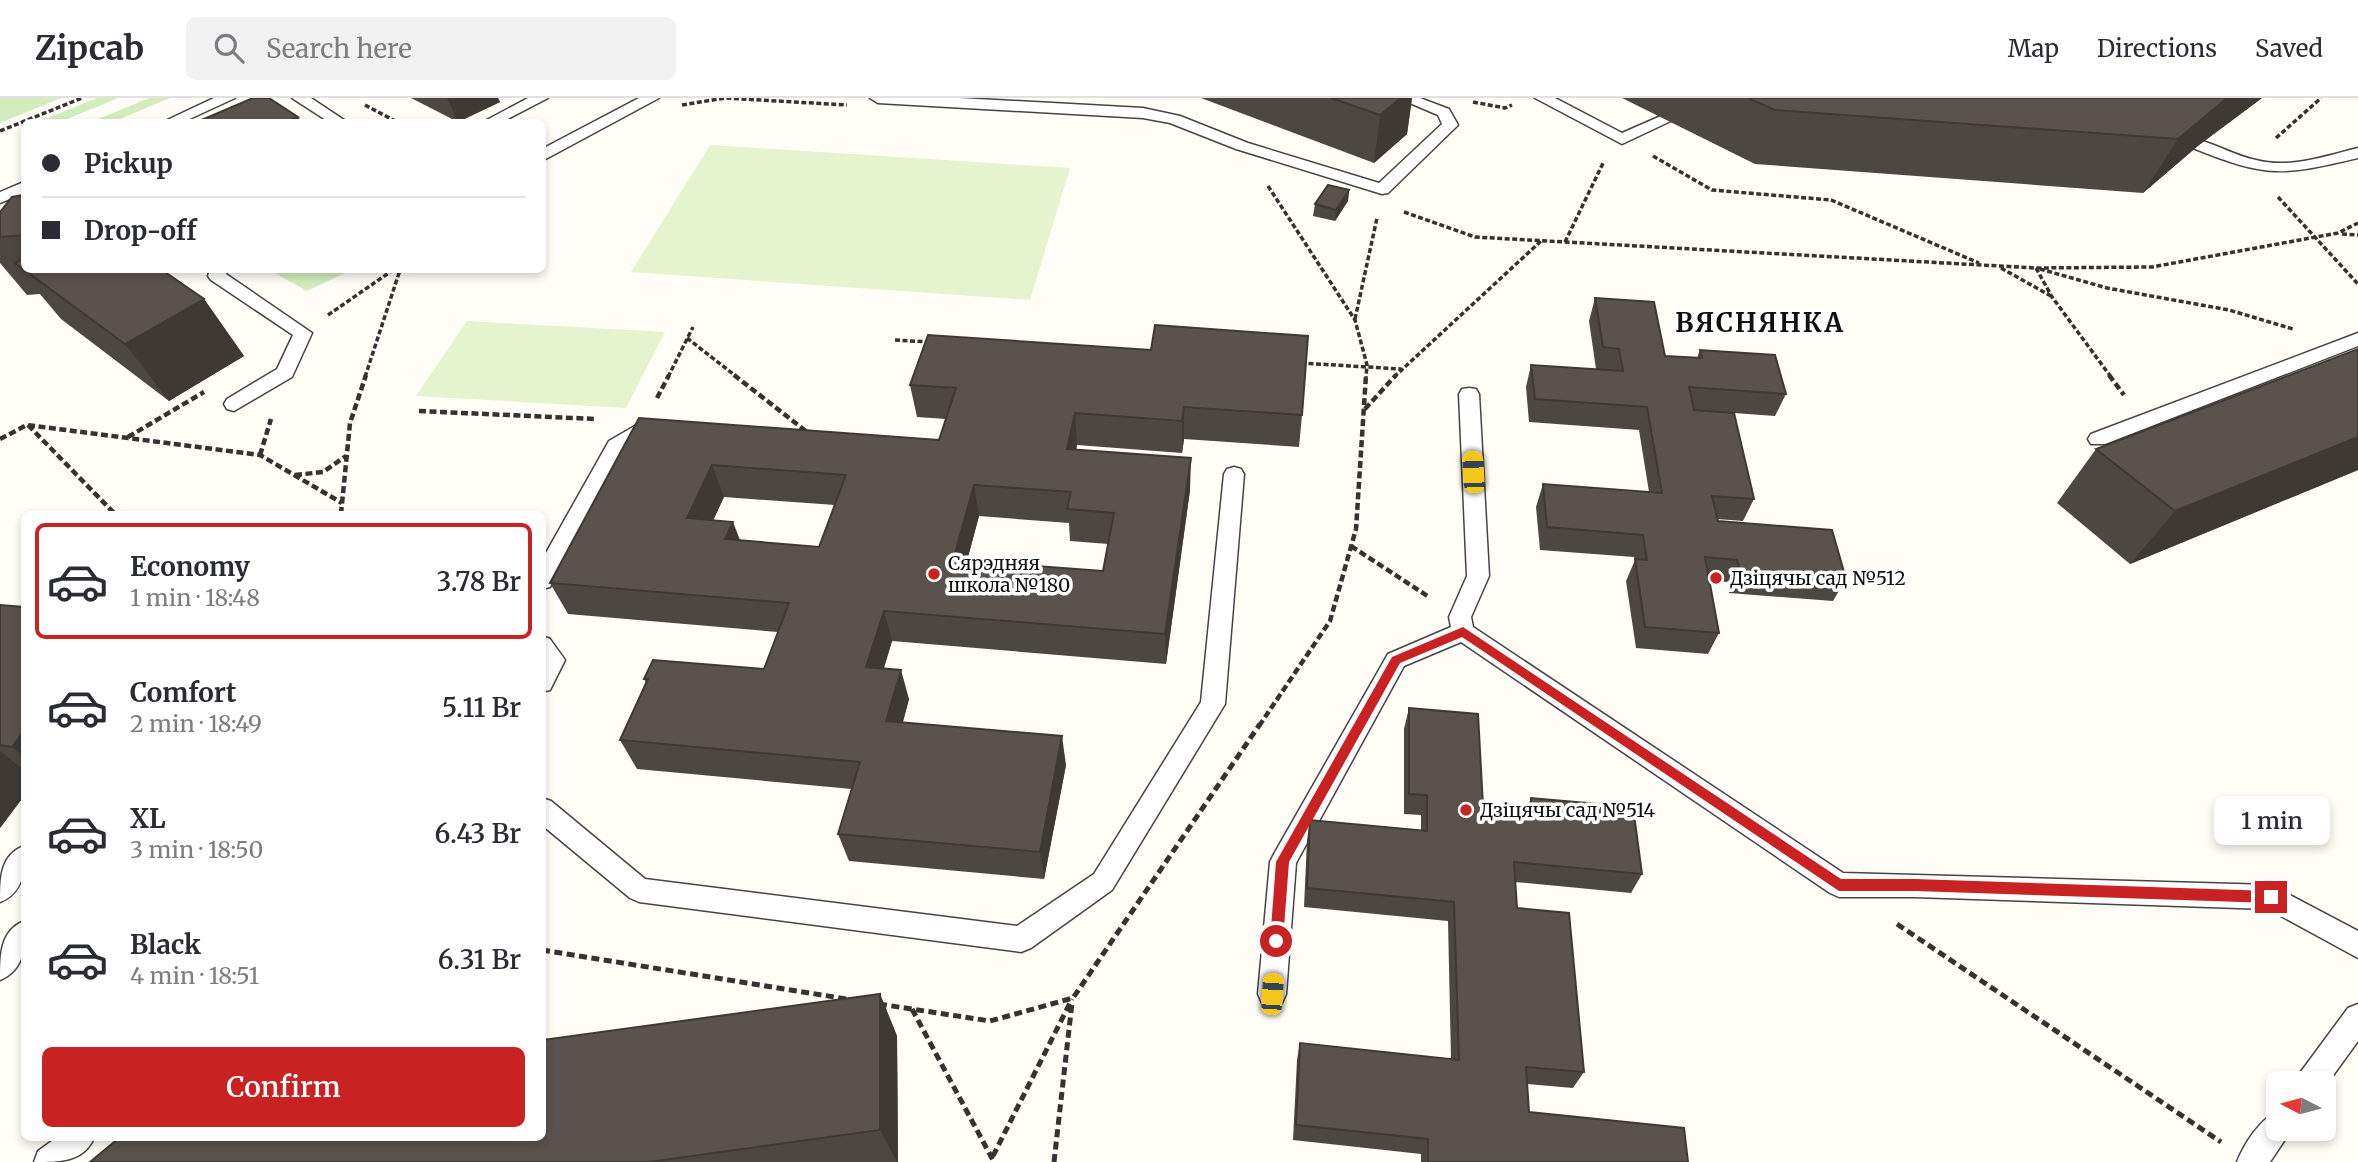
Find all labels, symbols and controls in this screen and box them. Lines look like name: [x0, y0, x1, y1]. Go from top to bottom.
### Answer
search box: [186, 17, 676, 80]
text: Zipcab: [35, 28, 144, 69]
icon: search: [210, 29, 248, 67]
text: Search here: [266, 32, 412, 65]
text: Map: [2008, 33, 2059, 64]
text: Directions: [2097, 33, 2217, 64]
text: Saved: [2255, 33, 2323, 64]
text: Pickup: [84, 147, 173, 180]
text: Drop-off: [84, 214, 197, 247]
district label: ВЯСНЯНКА: [1675, 306, 1845, 339]
car: [1462, 450, 1485, 494]
icon: car: [46, 550, 109, 613]
text: Economy: [130, 550, 250, 583]
place label: Сярэдняя школа №180: [948, 551, 1070, 597]
text: 3.78 Br: [437, 565, 521, 598]
marker: Сярэдняя школа №180: [926, 566, 942, 582]
place label: Дзіцячы сад №512: [1730, 566, 1906, 590]
marker: Дзіцячы сад №512: [1708, 570, 1724, 586]
text: 1 min · 18:48: [130, 583, 260, 612]
icon: car: [46, 676, 109, 739]
text: Comfort: [130, 676, 236, 709]
text: 5.11 Br: [442, 691, 521, 724]
text: 2 min · 18:49: [130, 709, 262, 738]
callout: 1 min: [2213, 796, 2329, 844]
place label: Дзіцячы сад №514: [1480, 798, 1656, 822]
icon: car: [46, 802, 109, 865]
text: XL: [130, 802, 166, 835]
marker: Дзіцячы сад №514: [1458, 802, 1474, 818]
text: 1 min: [2241, 806, 2303, 835]
text: 6.43 Br: [435, 817, 521, 850]
text: 3 min · 18:50: [130, 835, 263, 864]
route end: [2255, 881, 2287, 913]
route start: [1260, 925, 1292, 957]
icon: car: [46, 928, 109, 991]
text: Black: [130, 928, 201, 961]
text: 6.31 Br: [438, 943, 521, 976]
text: 4 min · 18:51: [130, 961, 259, 990]
car: [1261, 972, 1284, 1016]
button: Confirm: [42, 1047, 525, 1127]
north arrow: [2266, 1071, 2336, 1141]
map controls: [2266, 1071, 2336, 1141]

